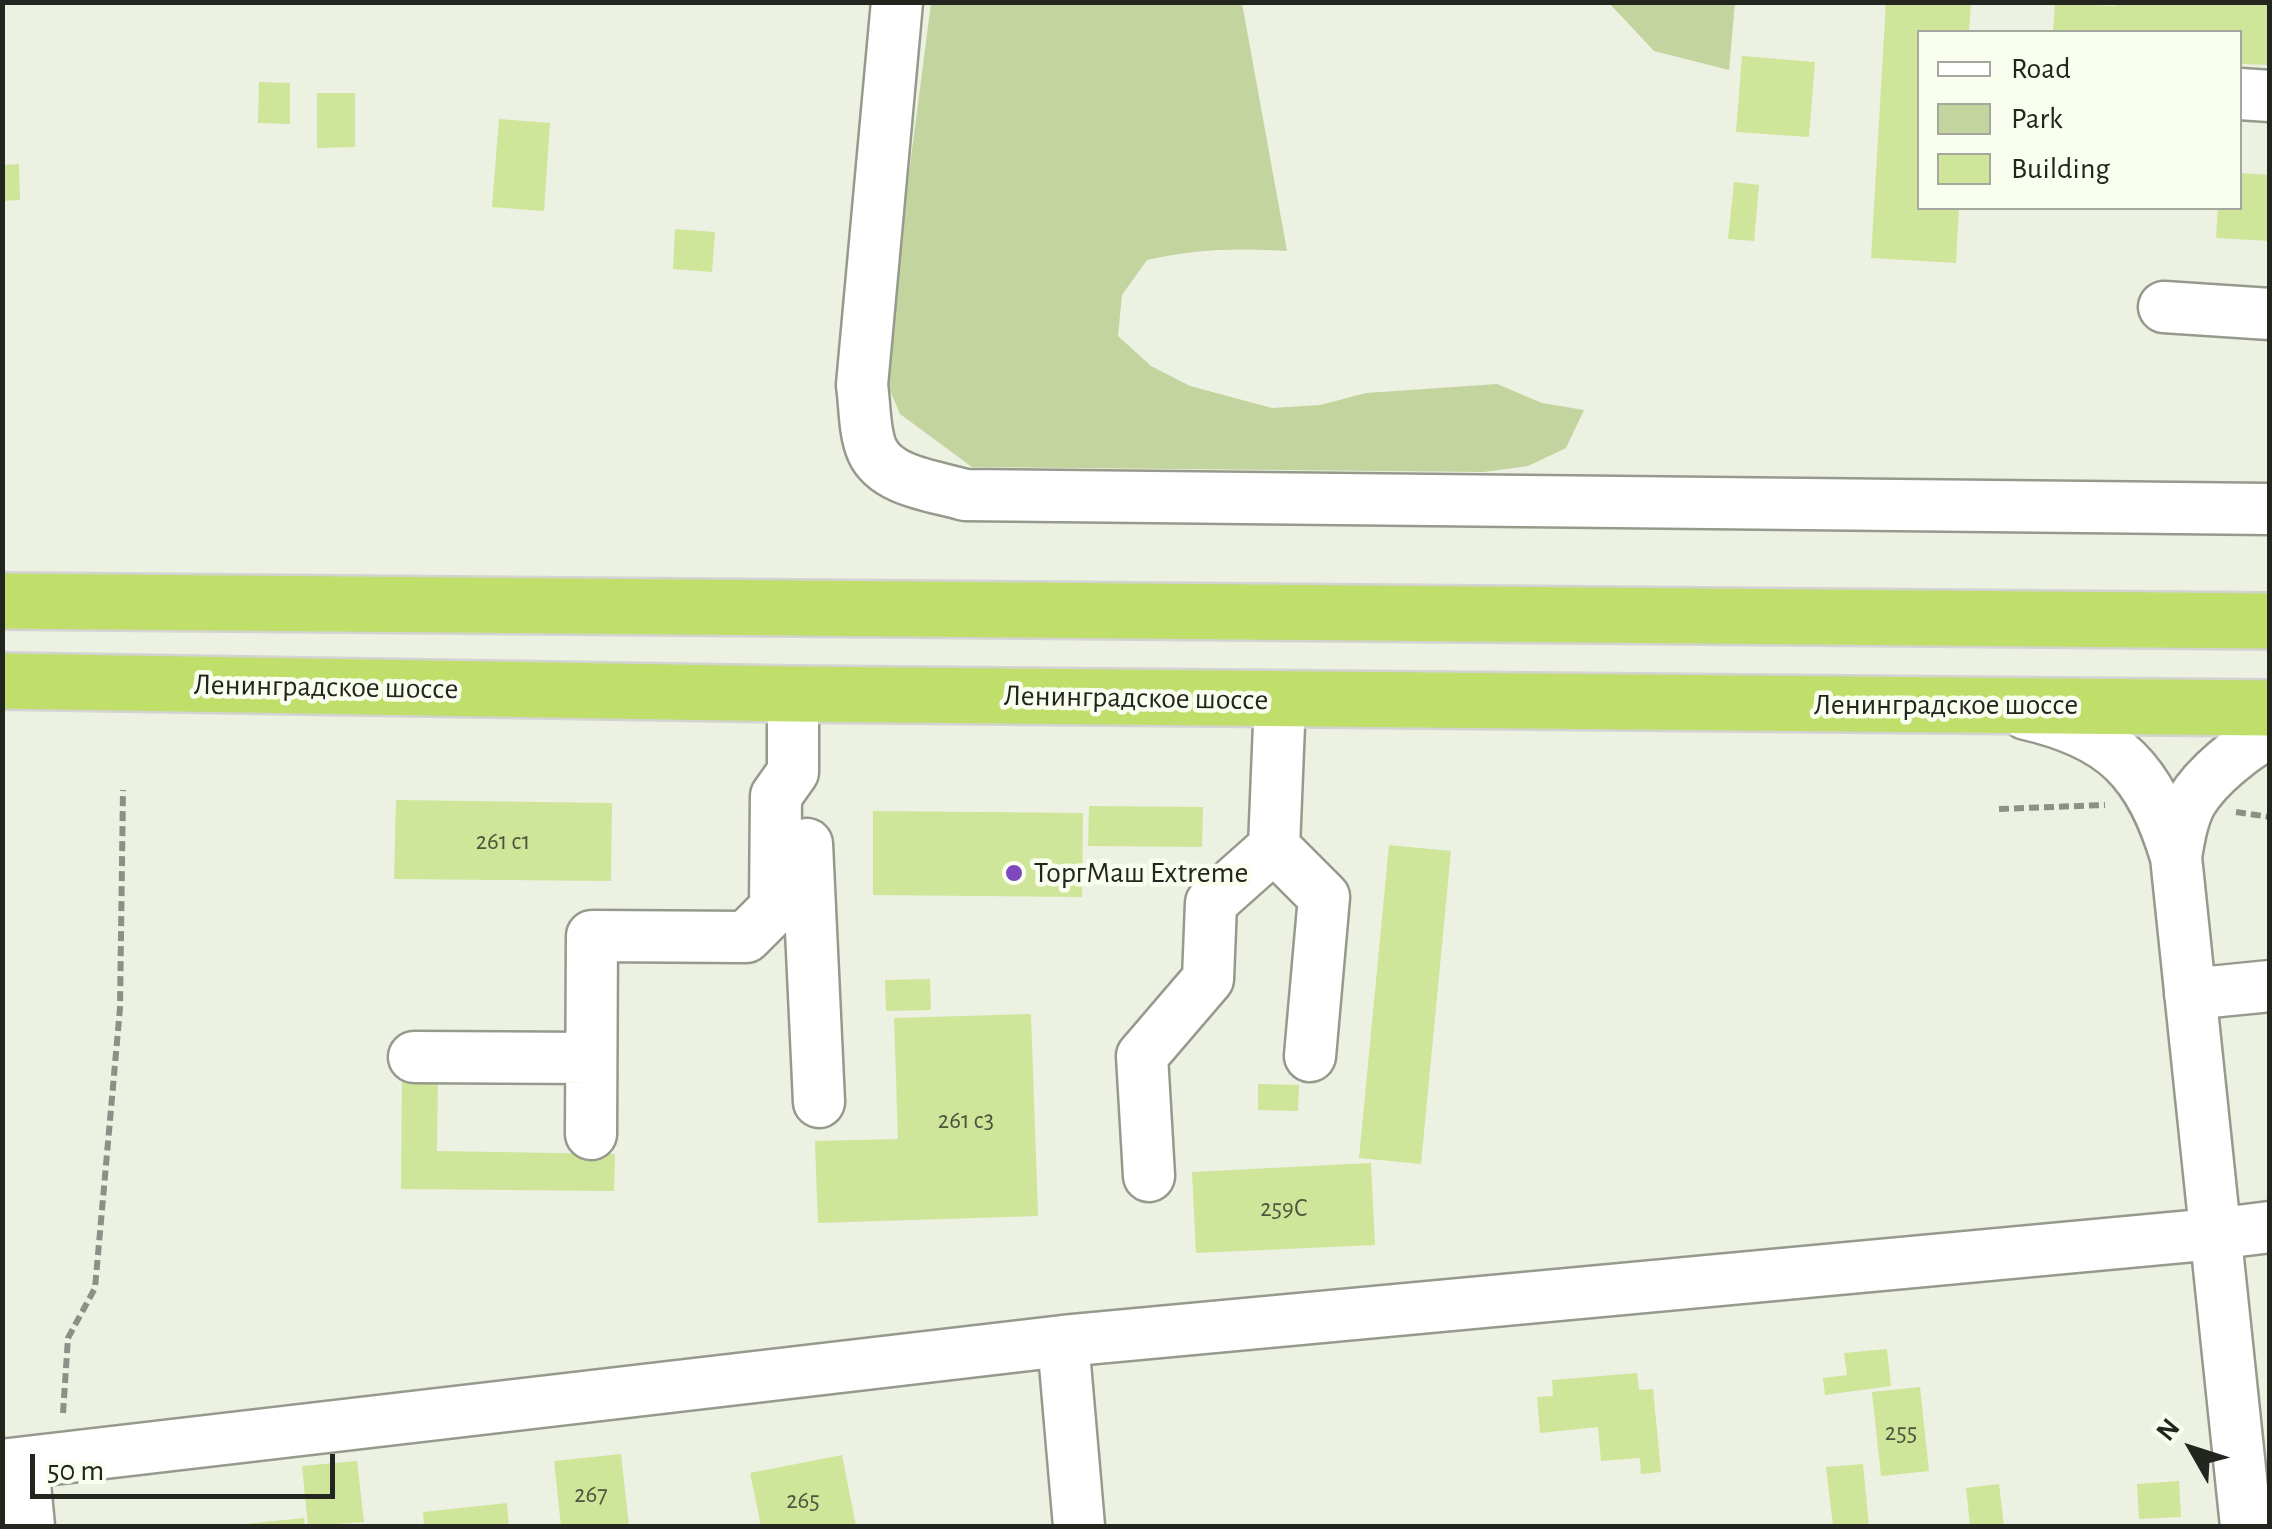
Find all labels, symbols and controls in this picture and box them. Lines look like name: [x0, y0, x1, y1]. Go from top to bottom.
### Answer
legend: [1917, 30, 2242, 210]
text: Road: [2011, 54, 2071, 84]
text: Park: [2011, 104, 2063, 134]
text: Building: [2011, 154, 2110, 184]
street label: Ленинградское шоссе: [193, 667, 459, 707]
street label: Ленинградское шоссе: [1003, 678, 1269, 718]
street label: Ленинградское шоссе: [1814, 687, 2078, 723]
house number: 261 с1: [476, 826, 530, 856]
place label: ТоргМаш Extreme: [1034, 855, 1248, 891]
marker: ТоргМаш Extreme: [1003, 862, 1025, 884]
house number: 261 с3: [938, 1105, 994, 1135]
house number: 259С: [1260, 1193, 1308, 1223]
north arrow: [2142, 1399, 2242, 1499]
text: N: [2152, 1414, 2186, 1446]
house number: 255: [1885, 1417, 1917, 1447]
scale bar: [35, 1434, 340, 1496]
text: 50 m: [47, 1456, 104, 1486]
house number: 267: [574, 1479, 608, 1509]
house number: 265: [786, 1485, 820, 1515]

